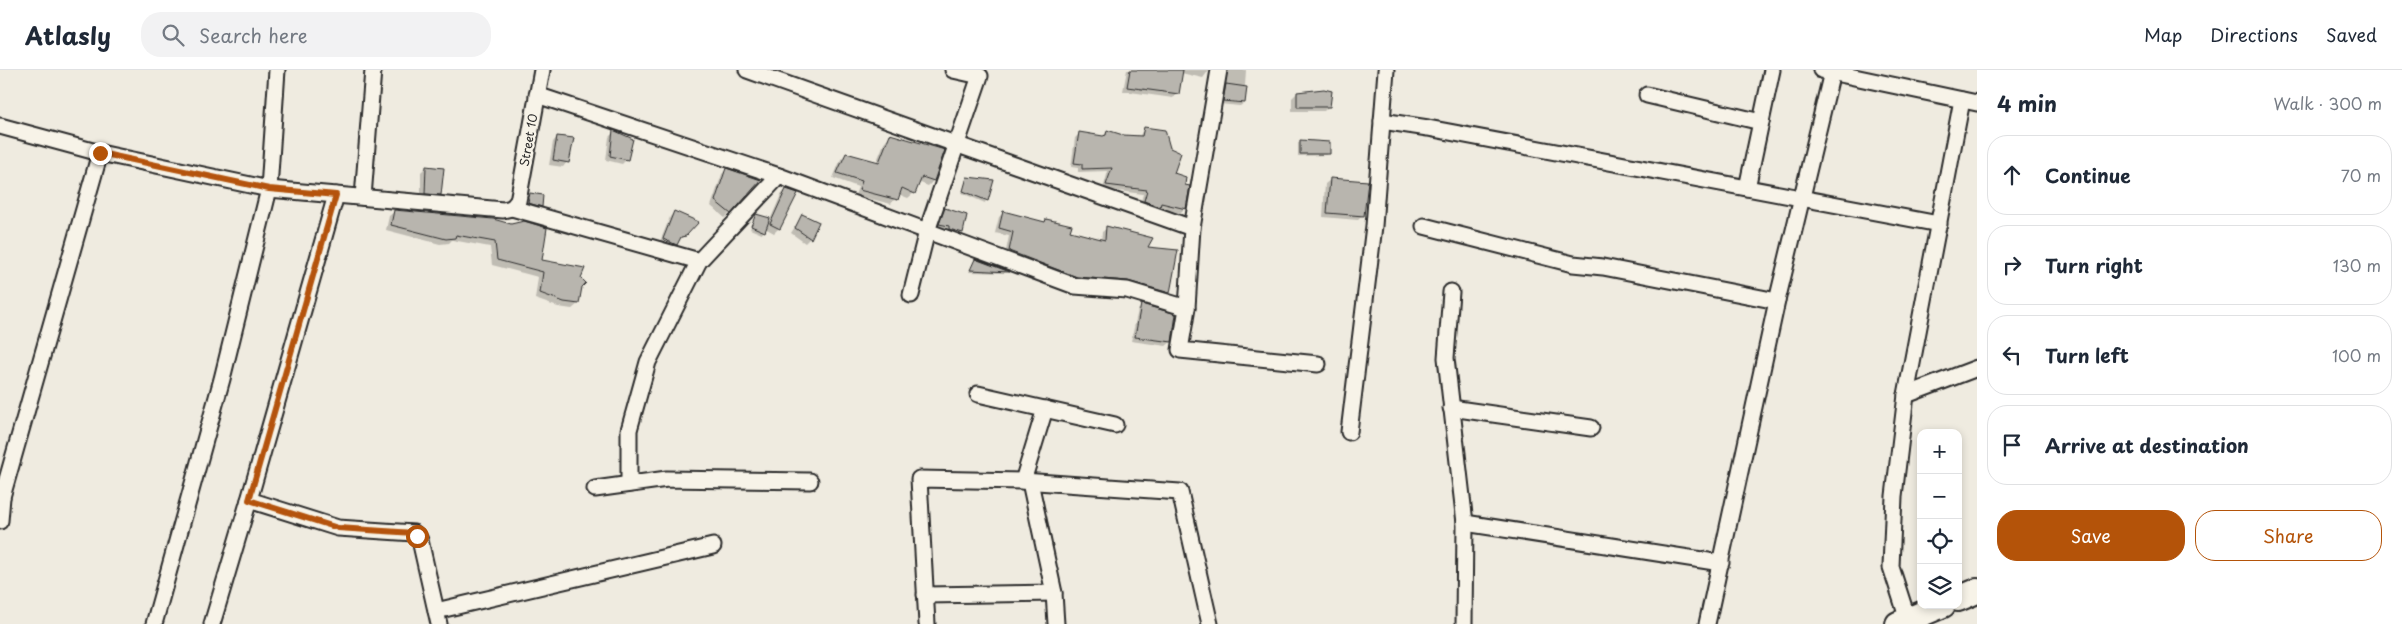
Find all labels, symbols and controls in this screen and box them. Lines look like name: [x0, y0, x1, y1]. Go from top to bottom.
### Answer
search box: [141, 12, 491, 57]
text: Atlasly: [25, 17, 111, 53]
icon: search: [159, 21, 187, 49]
text: Search here: [199, 21, 308, 49]
text: Map: [2144, 21, 2182, 48]
text: Directions: [2210, 21, 2298, 48]
text: Saved: [2326, 21, 2377, 48]
text: 4 min: [1997, 87, 2057, 119]
text: Walk · 300 m: [2273, 91, 2382, 115]
street label: Street 10: [515, 112, 542, 168]
route end: [89, 142, 112, 165]
icon: ahead: [1998, 161, 2026, 189]
text: Continue: [2045, 161, 2131, 189]
text: 70 m: [2341, 163, 2381, 187]
icon: right: [1998, 251, 2026, 279]
text: Turn right: [2045, 251, 2143, 279]
text: 130 m: [2333, 253, 2381, 277]
icon: left: [1998, 341, 2026, 369]
text: Turn left: [2045, 341, 2129, 369]
text: 100 m: [2332, 343, 2381, 367]
map controls: [1917, 429, 1962, 609]
button: +: [1917, 429, 1962, 474]
icon: arrive: [1998, 431, 2026, 459]
text: Arrive at destination: [2045, 431, 2249, 459]
button: −: [1917, 474, 1962, 519]
button: Save: [1997, 510, 2185, 561]
button: Share: [2195, 510, 2382, 561]
button: locate: [1917, 519, 1962, 564]
route start: [406, 525, 429, 548]
button: layers: [1917, 564, 1962, 609]

